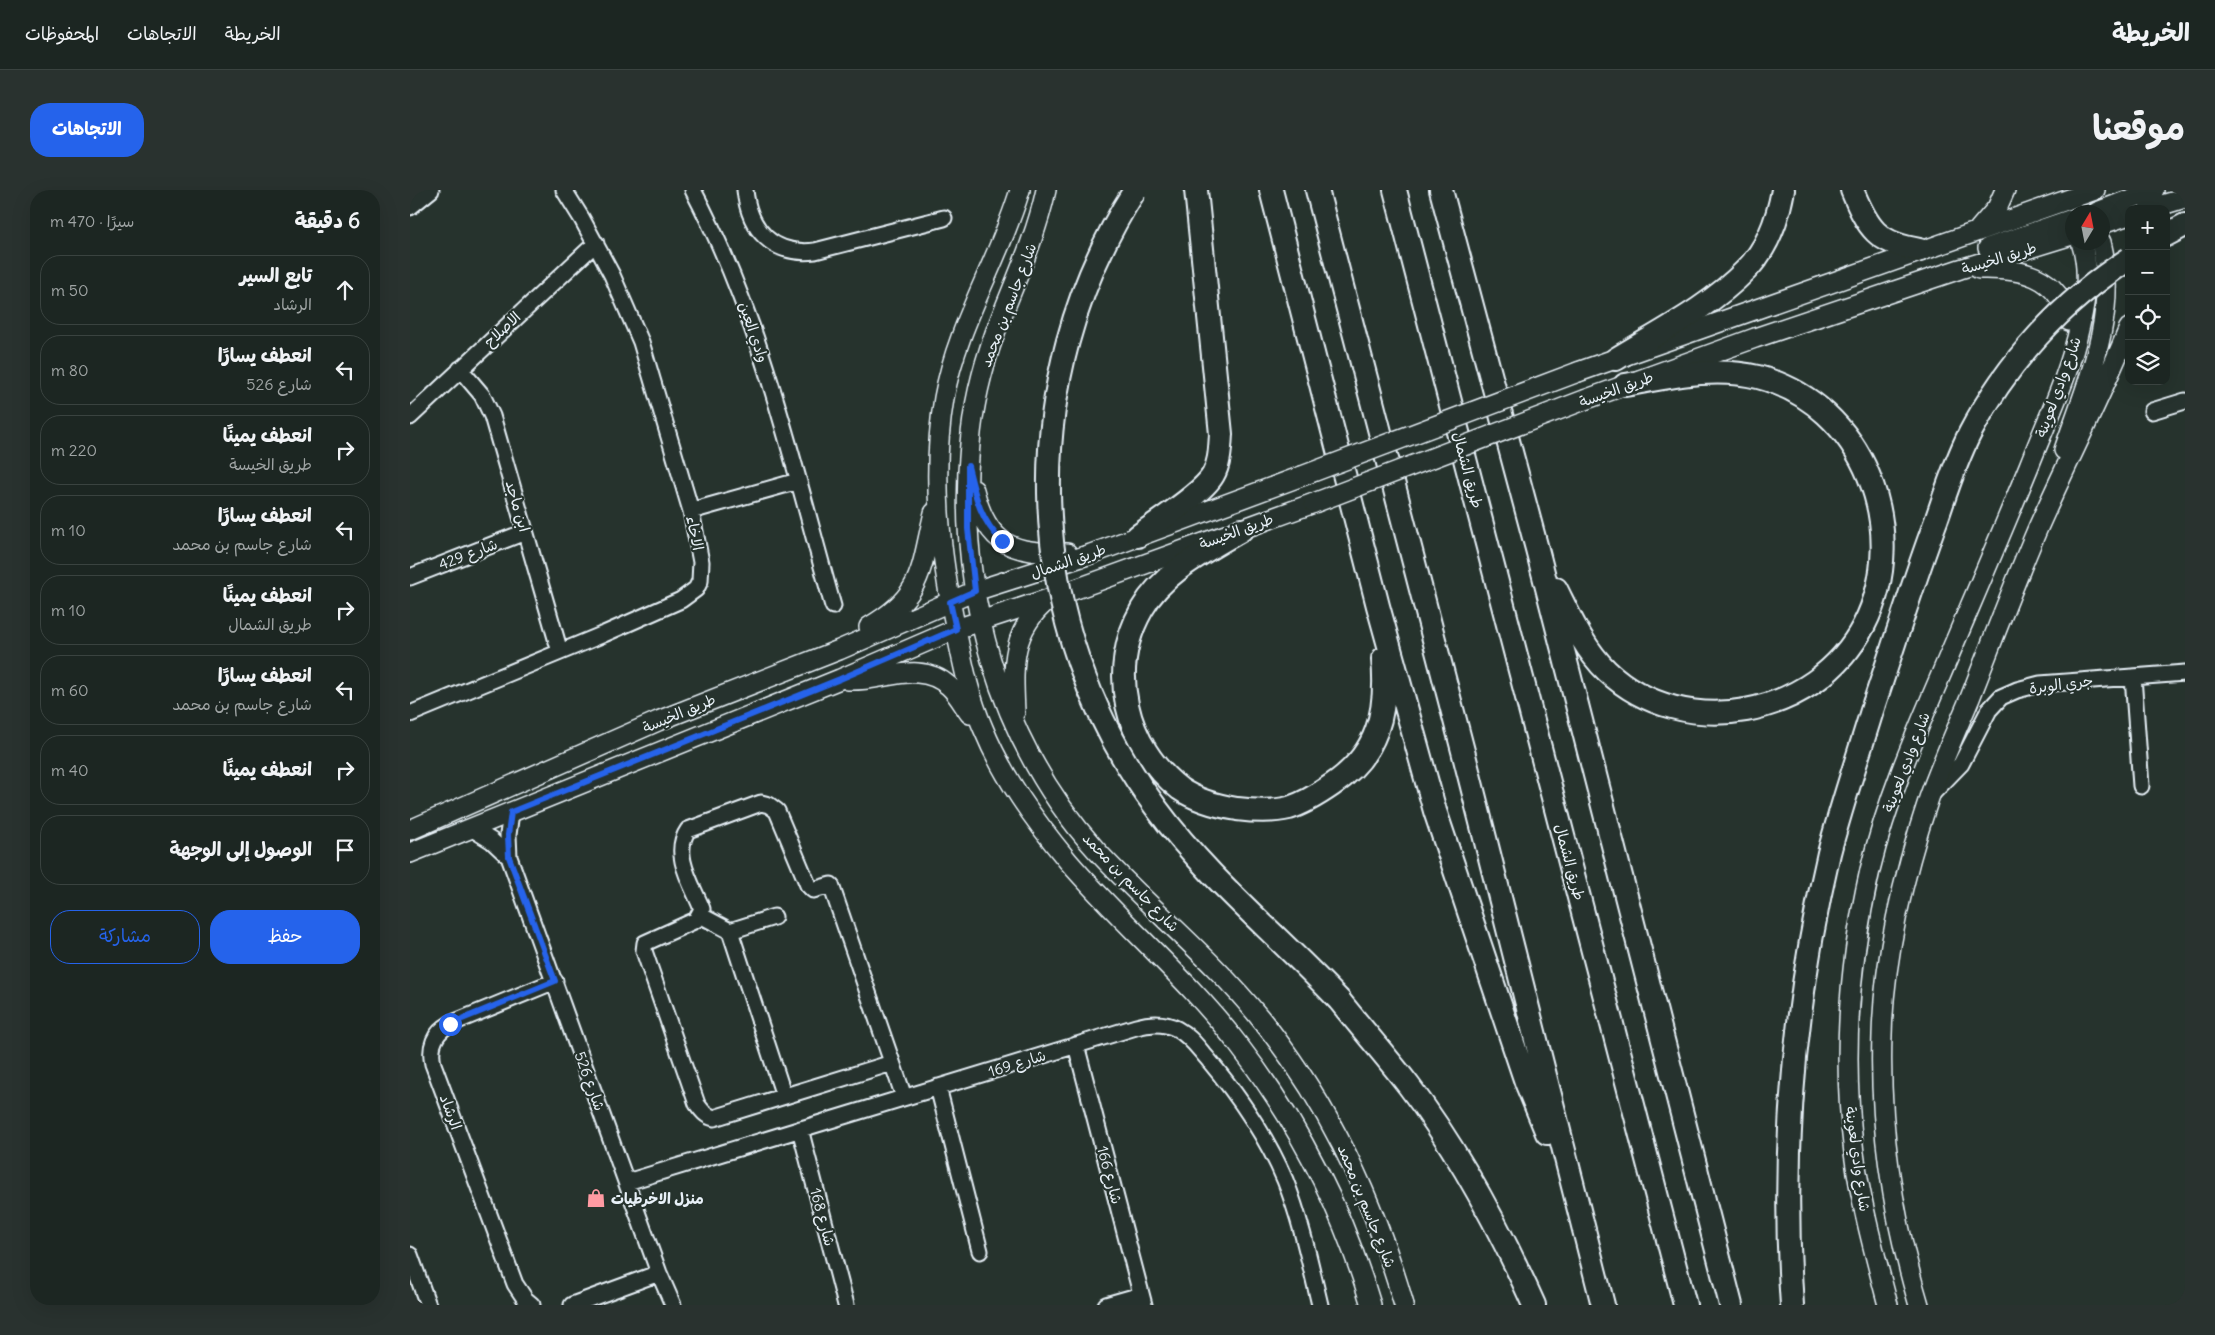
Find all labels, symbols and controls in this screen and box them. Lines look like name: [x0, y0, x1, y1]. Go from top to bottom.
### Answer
text: الخريطة: [2112, 17, 2190, 47]
text: المحفوظات: [25, 22, 99, 45]
text: الاتجاهات: [127, 22, 197, 45]
text: الخريطة: [225, 22, 281, 45]
button: الاتجاهات: [30, 103, 144, 157]
text: موقعنا: [2092, 105, 2185, 149]
north arrow: [2065, 205, 2110, 250]
map controls: [2125, 205, 2170, 385]
button: +: [2125, 205, 2170, 250]
text: 6 دقيقة: [294, 207, 360, 234]
text: سيرًا · 470 m: [50, 211, 134, 231]
street label: طريق الخيسة: [1959, 238, 2039, 278]
street label: شارع جاسم بن محمد: [976, 240, 1043, 371]
button: −: [2125, 250, 2170, 295]
text: تابع السير: [240, 263, 312, 287]
icon: ahead: [331, 276, 359, 304]
text: 50 m: [51, 280, 89, 300]
text: الرشاد: [273, 294, 312, 314]
button: locate: [2125, 295, 2170, 340]
street label: وادي العين: [733, 299, 773, 366]
street label: الاصلاح: [480, 307, 525, 352]
street label: شارع وادي لعوينة: [2031, 334, 2087, 441]
button: layers: [2125, 340, 2170, 385]
text: انعطف يسارًا: [218, 343, 312, 367]
icon: left: [331, 356, 359, 384]
text: 80 m: [51, 360, 89, 380]
street label: طريق الخيسة: [1576, 367, 1656, 411]
text: شارع 526: [246, 374, 312, 394]
text: انعطف يمينًا: [223, 423, 312, 447]
street label: طريق الشمال: [1449, 430, 1487, 510]
icon: right: [331, 436, 359, 464]
text: 220 m: [51, 440, 97, 460]
text: طريق الخيسة: [229, 454, 312, 474]
street label: ابن ماجد: [502, 478, 534, 534]
text: انعطف يسارًا: [218, 503, 312, 527]
street label: طريق الخيسة: [1196, 509, 1276, 553]
street label: الاخاء: [682, 514, 708, 552]
icon: left: [331, 516, 359, 544]
text: 10 m: [51, 520, 86, 540]
route end: [991, 530, 1014, 553]
text: شارع جاسم بن محمد: [172, 534, 312, 554]
street label: شارع 429: [436, 534, 500, 575]
street label: طريق الشمال: [1028, 539, 1108, 583]
text: انعطف يمينًا: [223, 583, 312, 607]
icon: right: [331, 596, 359, 624]
text: 10 m: [51, 600, 86, 620]
text: طريق الشمال: [228, 614, 312, 634]
text: انعطف يسارًا: [218, 663, 312, 687]
street label: جري الوبرة: [2028, 671, 2094, 699]
icon: left: [331, 676, 359, 704]
text: 60 m: [51, 680, 89, 700]
street label: طريق الخيسة: [640, 689, 718, 737]
text: شارع جاسم بن محمد: [172, 694, 312, 714]
street label: شارع وادي لعوينة: [1878, 709, 1936, 816]
icon: right: [331, 756, 359, 784]
text: انعطف يمينًا: [223, 757, 312, 781]
text: 40 m: [51, 760, 89, 780]
street label: طريق الشمال: [1551, 822, 1589, 902]
street label: شارع جاسم بن محمد: [1076, 828, 1183, 938]
icon: arrive: [331, 836, 359, 864]
text: الوصول إلى الوجهة: [169, 837, 312, 861]
button: مشاركة: [50, 910, 200, 964]
button: حفظ: [210, 910, 360, 964]
route start: [439, 1013, 462, 1036]
street label: شارع 169: [986, 1045, 1048, 1082]
street label: شارع 526: [570, 1049, 609, 1114]
street label: الرشاد: [436, 1092, 466, 1132]
street label: شارع وادي لعوينة: [1839, 1105, 1875, 1213]
street label: شارع جاسم بن محمد: [1331, 1142, 1400, 1271]
street label: شارع 166: [1092, 1144, 1127, 1206]
street label: شارع 168: [805, 1186, 840, 1248]
shop icon: منزل الاخرطيات: [585, 1187, 607, 1209]
place label: منزل الاخرطيات: [611, 1189, 704, 1208]

